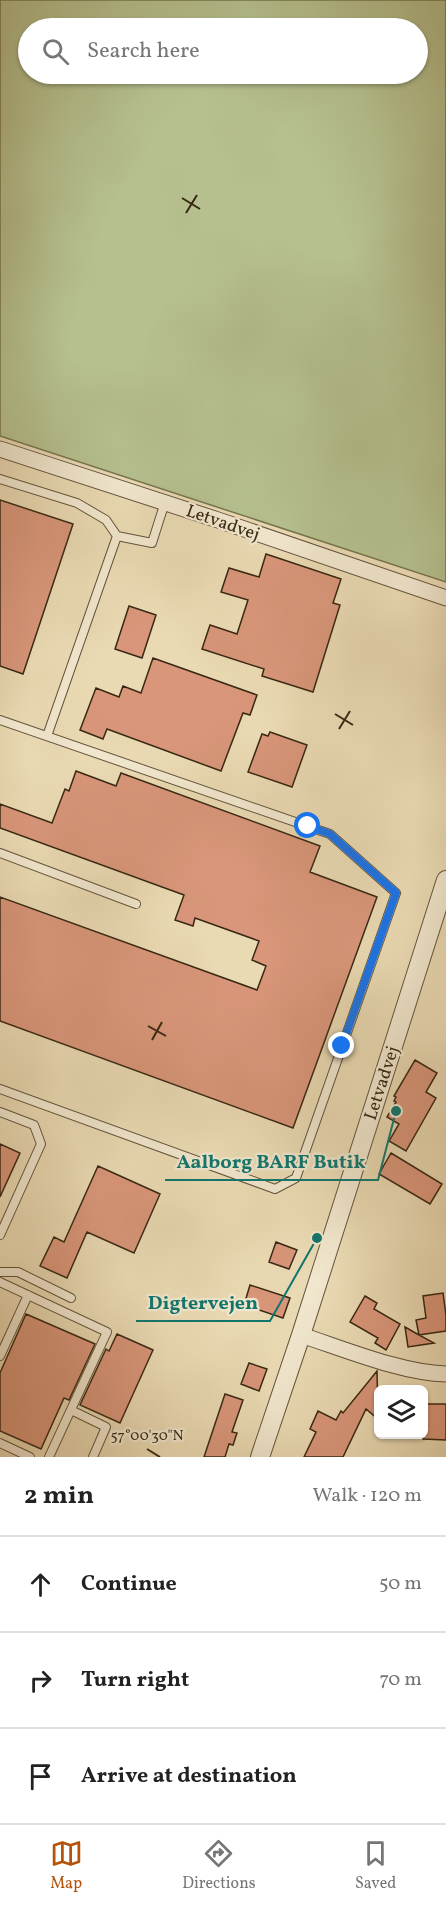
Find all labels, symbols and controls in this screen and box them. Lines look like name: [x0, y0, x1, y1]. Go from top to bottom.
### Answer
search box: [18, 18, 428, 84]
icon: search: [39, 35, 72, 68]
text: Search here: [87, 36, 200, 67]
street label: Letvadvej: [182, 499, 263, 548]
route start: [294, 812, 320, 838]
route end: [328, 1032, 354, 1058]
street label: Letvadvej: [359, 1043, 406, 1124]
callout: Aalborg BARF Butik: [165, 1142, 378, 1180]
text: Aalborg BARF Butik: [176, 1149, 366, 1177]
callout: Digtervejen: [136, 1283, 270, 1321]
text: Digtervejen: [148, 1290, 258, 1318]
map controls: [374, 1385, 428, 1439]
button: layers: [374, 1385, 428, 1439]
text: 57°00'30"N: [110, 1426, 184, 1447]
text: 2 min: [24, 1478, 94, 1514]
text: Walk · 120 m: [313, 1482, 422, 1510]
icon: ahead: [24, 1568, 57, 1601]
text: Continue: [81, 1569, 177, 1600]
text: 50 m: [379, 1570, 422, 1598]
icon: right: [24, 1664, 57, 1697]
text: Turn right: [81, 1665, 189, 1696]
text: 70 m: [379, 1666, 422, 1694]
icon: arrive: [24, 1760, 57, 1793]
text: Arrive at destination: [81, 1761, 297, 1792]
tab: Map: [50, 1837, 83, 1895]
tab: Directions: [182, 1837, 256, 1895]
tab: Saved: [355, 1837, 396, 1895]

